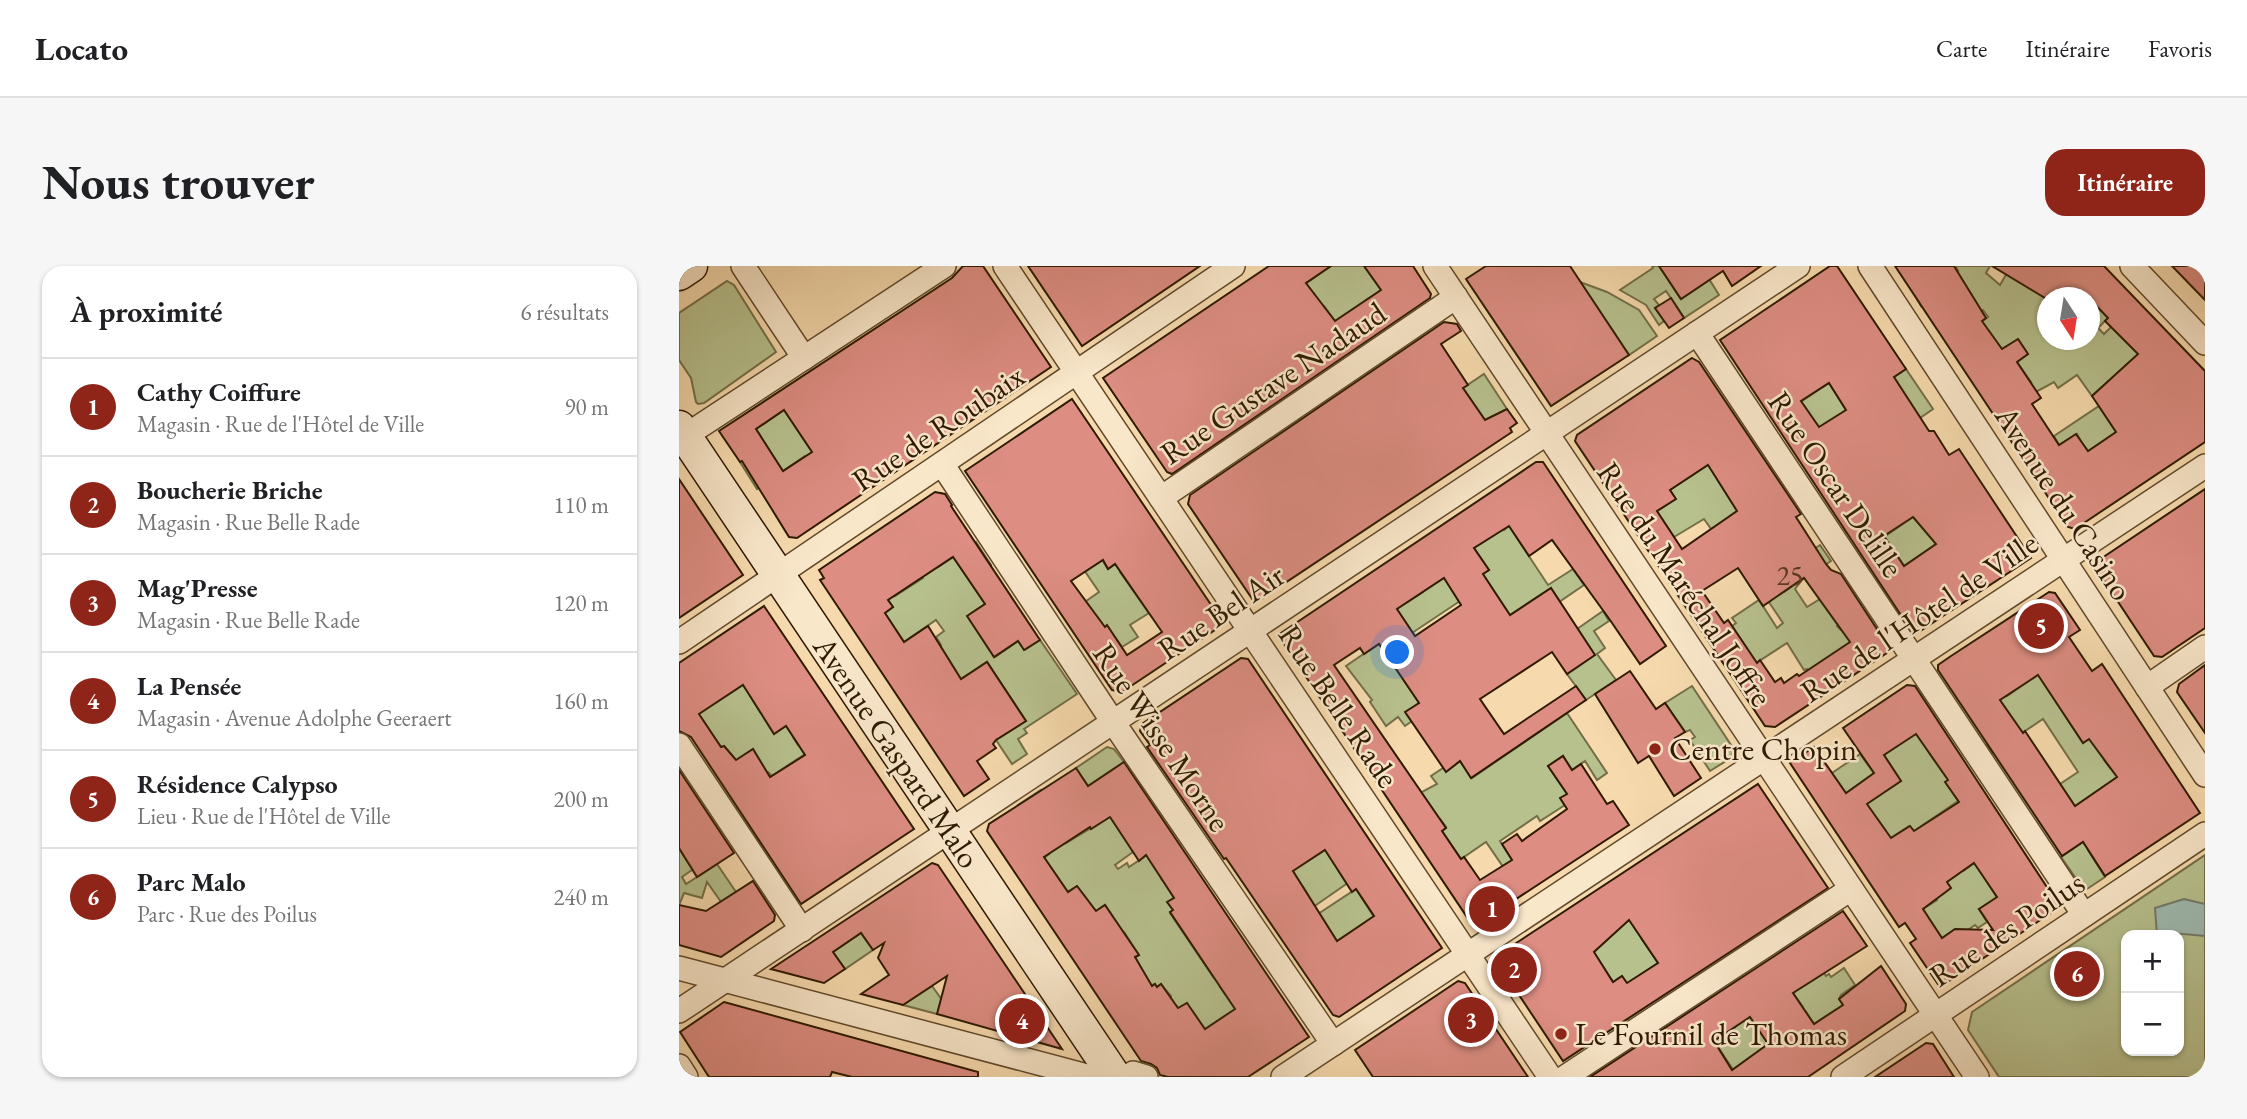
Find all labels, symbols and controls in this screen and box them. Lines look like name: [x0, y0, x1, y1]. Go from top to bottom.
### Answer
text: Locato: [35, 27, 128, 70]
text: Carte: [1936, 33, 1987, 64]
text: Itinéraire: [2025, 33, 2110, 64]
text: Favoris: [2148, 33, 2212, 64]
button: Itinéraire: [2045, 149, 2205, 216]
text: Nous trouver: [42, 150, 315, 214]
north arrow: [2037, 287, 2100, 350]
street label: Rue Gustave Nadaud: [1152, 291, 1395, 474]
text: À proximité: [70, 292, 222, 331]
text: 6 résultats: [521, 297, 609, 327]
street label: Rue de Roubaix: [844, 355, 1033, 501]
text: Cathy Coiffure: [137, 375, 301, 409]
street label: Rue Oscar Delille: [1758, 383, 1914, 585]
text: 1: [87, 392, 99, 422]
text: 90 m: [564, 392, 609, 422]
street label: Avenue du Casino: [1985, 397, 2143, 608]
text: Magasin · Rue de l'Hôtel de Ville: [137, 409, 424, 439]
street label: Rue du Maréchal Joffre: [1587, 454, 1783, 714]
text: Boucherie Briche: [137, 473, 323, 507]
text: 2: [87, 490, 99, 520]
text: 110 m: [553, 490, 609, 520]
text: Magasin · Rue Belle Rade: [137, 507, 360, 537]
street label: Rue de l'Hôtel de Ville: [1792, 522, 2046, 712]
street label: Rue Bel Air: [1149, 554, 1293, 670]
house number: 25: [1777, 557, 1803, 593]
text: Mag'Presse: [137, 571, 258, 605]
text: 3: [87, 588, 99, 618]
text: 120 m: [553, 588, 609, 618]
pin: 5: [2018, 600, 2064, 652]
text: Magasin · Rue Belle Rade: [137, 605, 360, 635]
street label: Rue Belle Rade: [1269, 616, 1409, 796]
street label: Avenue Gaspard Malo: [803, 627, 990, 876]
street label: Rue Wisse Morne: [1083, 635, 1241, 839]
your location: [1380, 635, 1414, 669]
text: La Pensée: [137, 669, 241, 703]
text: 4: [87, 686, 99, 716]
text: 160 m: [553, 686, 609, 716]
text: Magasin · Avenue Adolphe Geeraert: [137, 703, 452, 733]
place label: Centre Chopin: [1669, 728, 1857, 770]
marker: Centre Chopin: [1647, 741, 1663, 757]
text: Résidence Calypso: [137, 767, 338, 801]
text: 5: [87, 784, 99, 814]
text: 200 m: [553, 784, 609, 814]
text: Lieu · Rue de l'Hôtel de Ville: [137, 801, 391, 831]
street label: Rue des Poilus: [1921, 862, 2093, 996]
text: Parc Malo: [137, 865, 246, 899]
text: 6: [87, 882, 99, 912]
text: 240 m: [553, 882, 609, 912]
pin: 1: [1469, 883, 1515, 935]
text: Parc · Rue des Poilus: [137, 899, 317, 929]
map controls: [2121, 930, 2184, 1056]
button: +: [2121, 930, 2184, 993]
pin: 2: [1491, 944, 1537, 996]
pin: 6: [2054, 948, 2100, 1000]
button: −: [2121, 993, 2184, 1056]
pin: 3: [1448, 994, 1494, 1046]
pin: 4: [999, 995, 1045, 1047]
place label: Le Fournil de Thomas: [1575, 1013, 1847, 1055]
marker: Le Fournil de Thomas: [1553, 1026, 1569, 1042]

